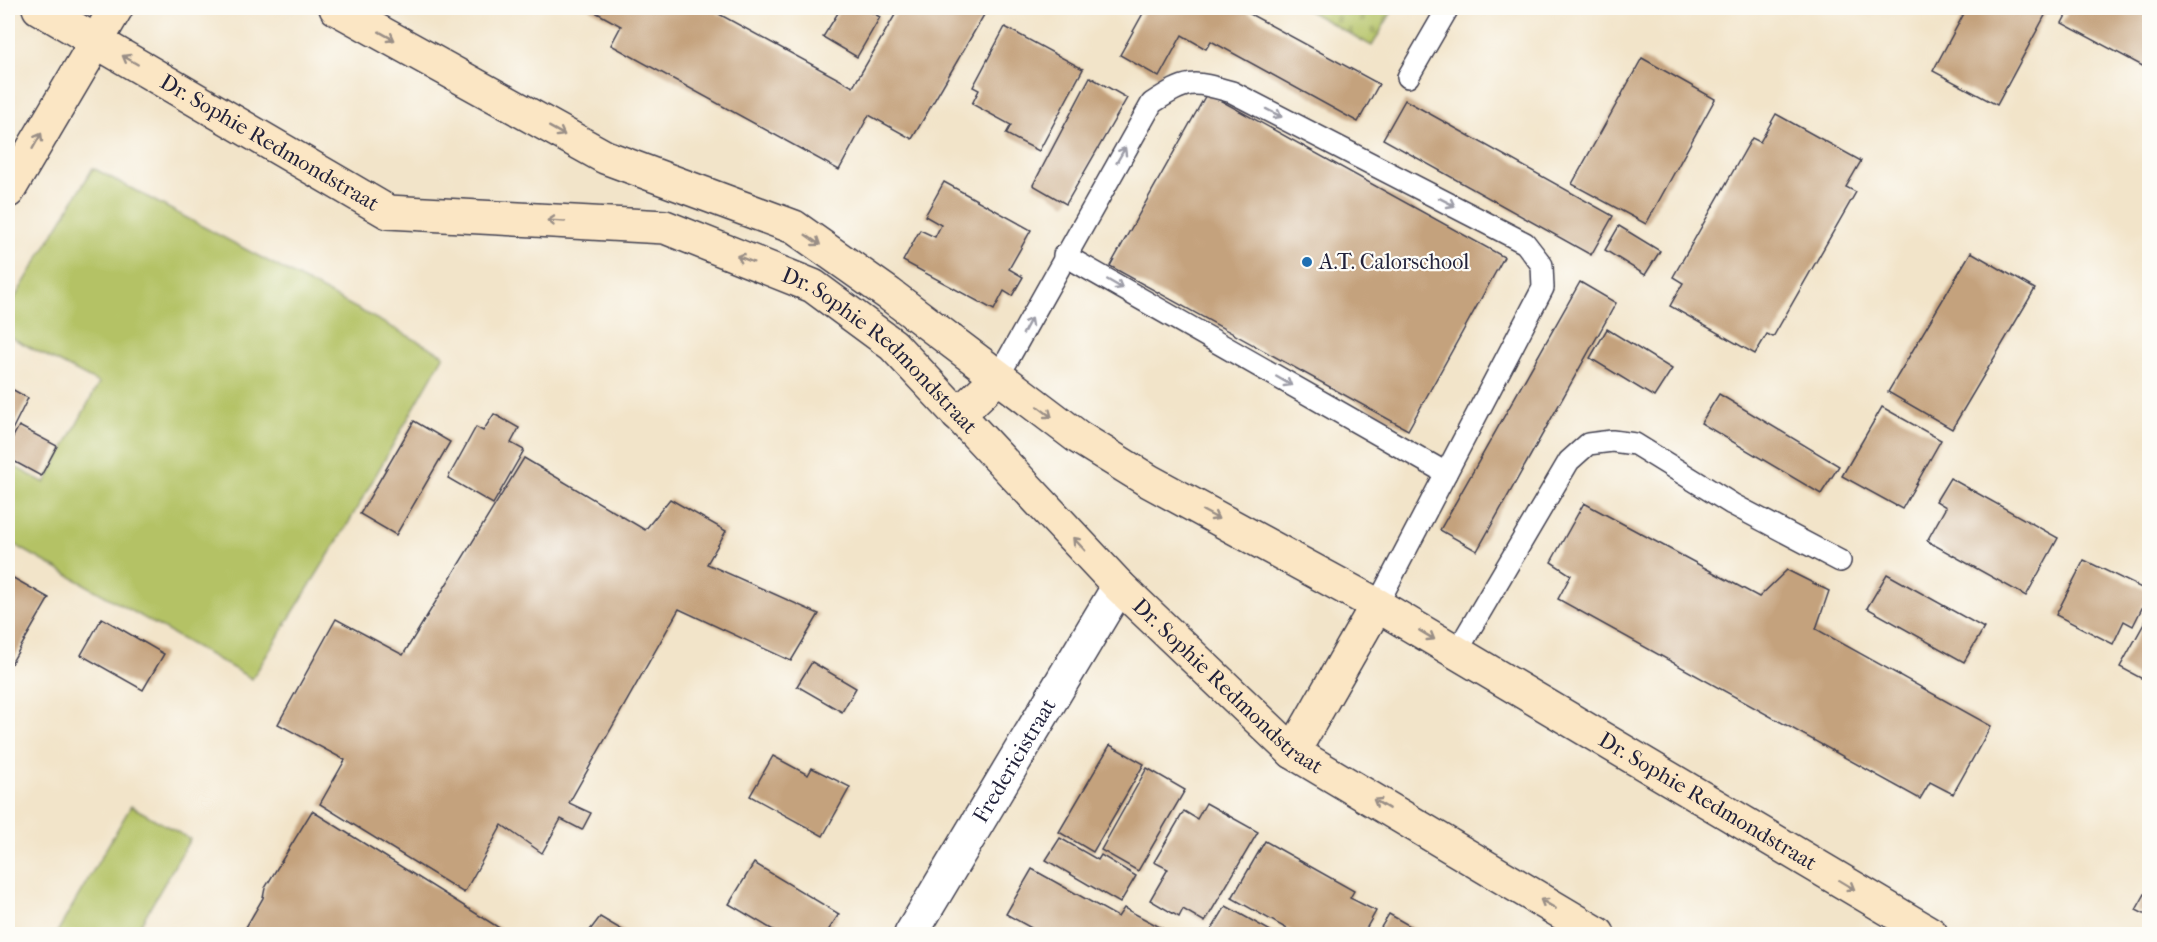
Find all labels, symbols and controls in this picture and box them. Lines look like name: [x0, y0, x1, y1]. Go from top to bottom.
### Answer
one-way arrow: [378, 30, 395, 42]
one-way arrow: [122, 54, 139, 66]
street label: Dr. Sophie Redmondstraat: [155, 69, 384, 217]
one-way arrow: [1264, 108, 1282, 119]
one-way arrow: [548, 125, 565, 137]
one-way arrow: [31, 133, 43, 150]
one-way arrow: [1116, 147, 1127, 165]
one-way arrow: [1438, 197, 1456, 209]
one-way arrow: [547, 216, 567, 227]
one-way arrow: [804, 234, 820, 246]
place label: A.T. Calorschool: [1318, 249, 1469, 275]
one-way arrow: [736, 253, 755, 264]
marker: A.T. Calorschool: [1300, 255, 1314, 269]
street label: Dr. Sophie Redmondstraat: [778, 262, 983, 439]
one-way arrow: [1106, 279, 1123, 291]
one-way arrow: [1021, 318, 1033, 335]
one-way arrow: [1275, 375, 1292, 387]
one-way arrow: [1037, 406, 1053, 419]
one-way arrow: [1202, 509, 1219, 521]
one-way arrow: [1072, 536, 1086, 551]
street label: Dr. Sophie Redmondstraat: [1127, 593, 1328, 780]
one-way arrow: [1418, 629, 1435, 641]
street label: Fredericistraat: [967, 694, 1062, 827]
street label: Dr. Sophie Redmondstraat: [1594, 727, 1822, 876]
one-way arrow: [1373, 798, 1390, 810]
one-way arrow: [1838, 880, 1856, 891]
one-way arrow: [1540, 898, 1557, 910]

